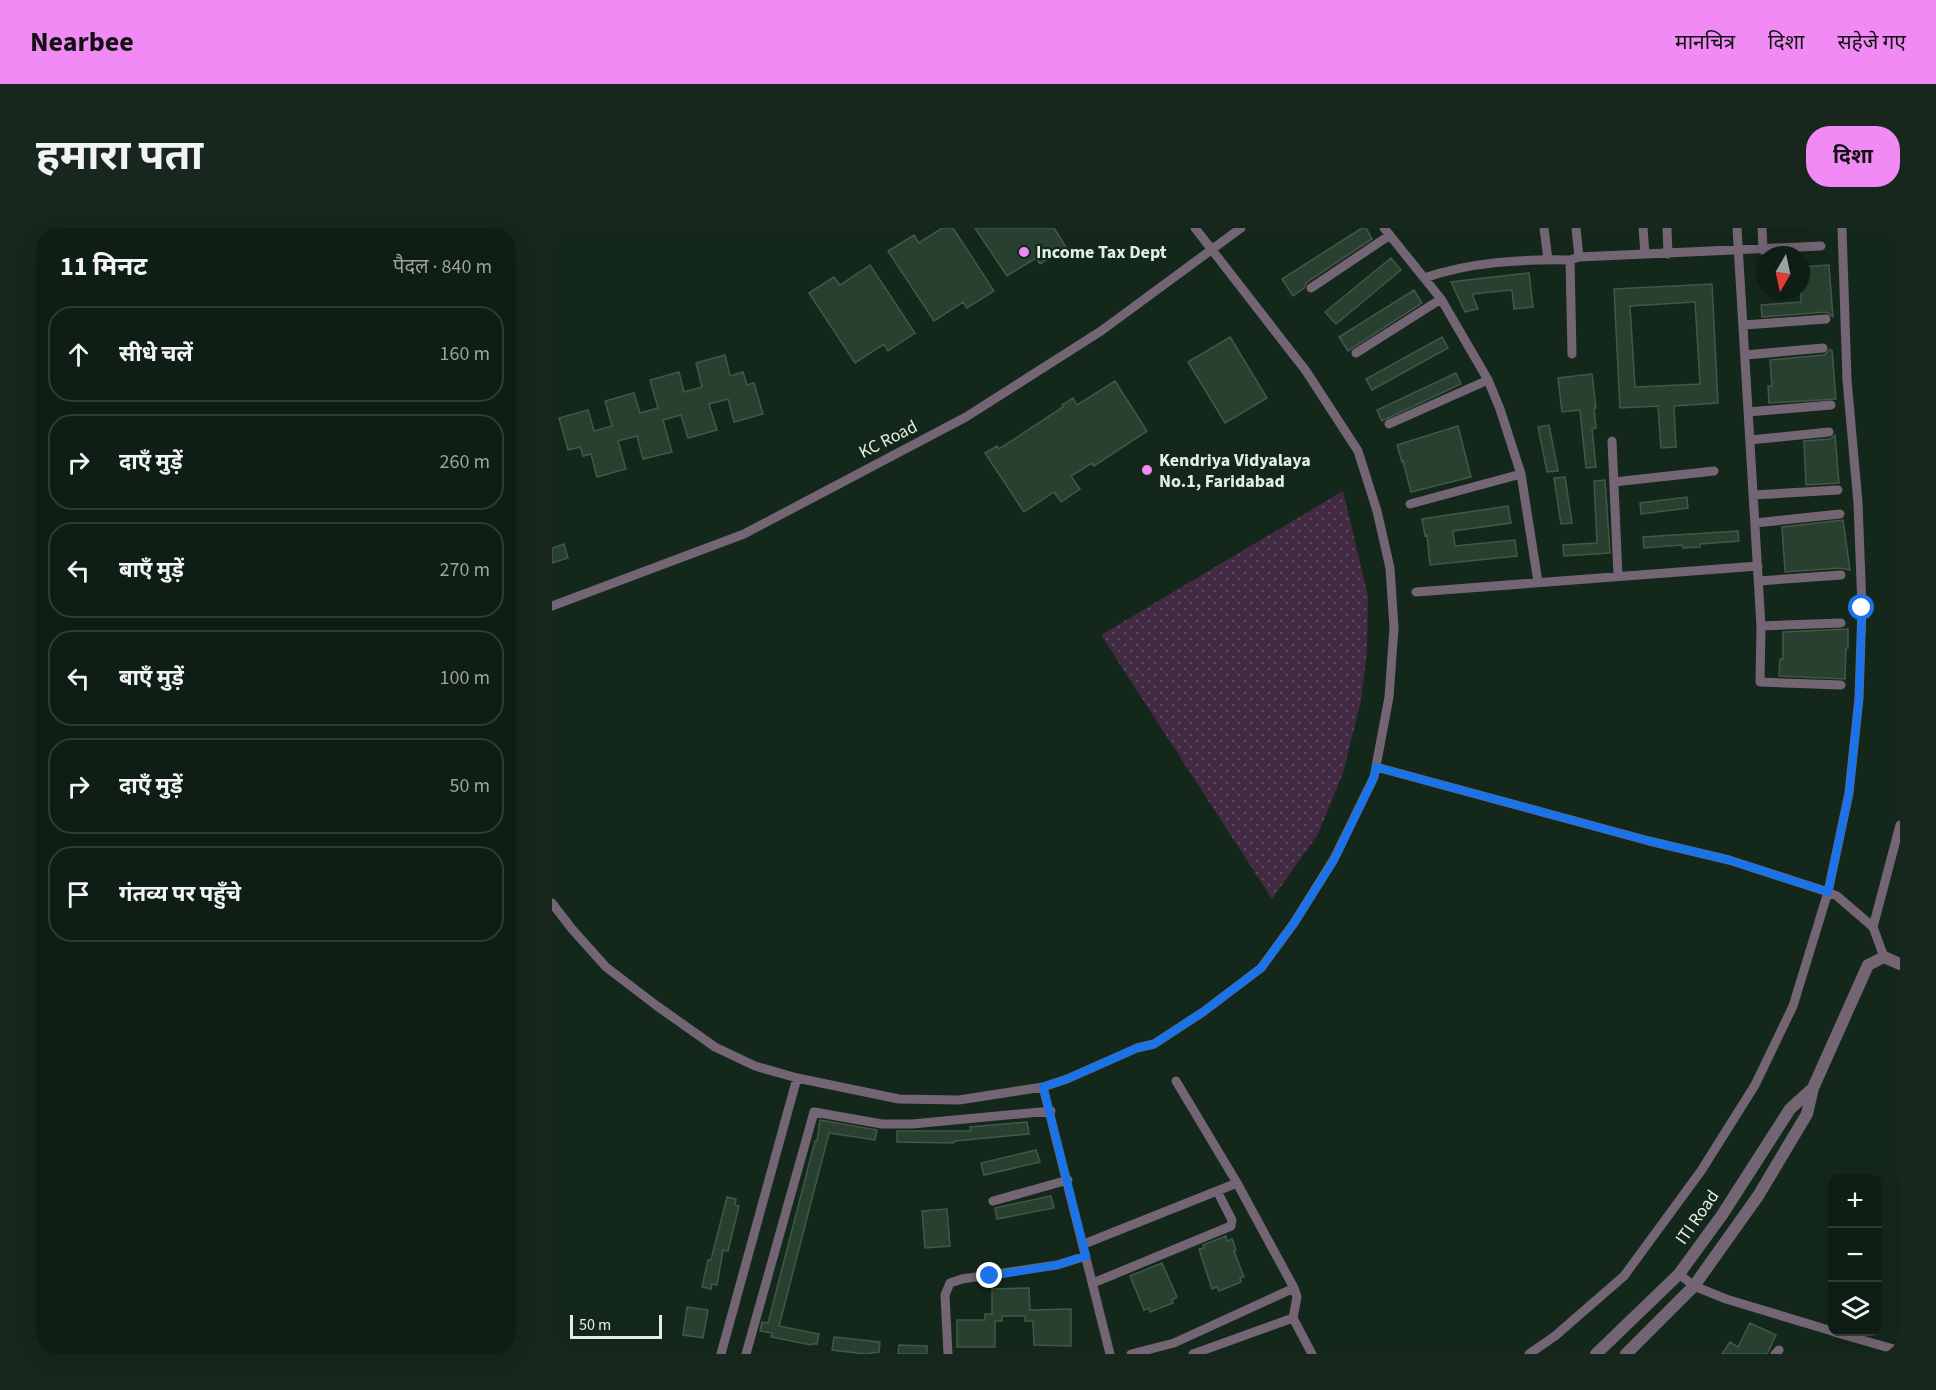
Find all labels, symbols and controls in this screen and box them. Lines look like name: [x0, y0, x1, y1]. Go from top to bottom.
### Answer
text: Nearbee: [30, 22, 134, 62]
text: मानचित्र: [1675, 27, 1735, 57]
text: दिशा: [1768, 27, 1804, 57]
text: सहेजे गए: [1837, 27, 1906, 57]
text: हमारा पता: [36, 126, 203, 186]
button: दिशा: [1806, 126, 1900, 187]
place label: Income Tax Dept: [1036, 240, 1167, 265]
marker: Income Tax Dept: [1017, 245, 1031, 259]
north arrow: [1756, 246, 1810, 300]
text: 11 मिनट: [60, 248, 147, 285]
text: पैदल · 840 m: [393, 253, 492, 281]
icon: ahead: [62, 338, 95, 371]
text: सीधे चलें: [119, 338, 193, 370]
text: 160 m: [440, 340, 490, 368]
street label: KC Road: [855, 414, 922, 465]
icon: right: [62, 446, 95, 479]
text: दाएँ मुड़ें: [119, 446, 182, 478]
text: 260 m: [440, 448, 490, 476]
place label: Kendriya Vidyalaya No.1, Faridabad: [1159, 448, 1311, 494]
marker: Kendriya Vidyalaya No.1, Faridabad: [1140, 463, 1154, 477]
icon: left: [62, 554, 95, 587]
text: बाएँ मुड़ें: [119, 554, 184, 586]
text: 270 m: [440, 556, 490, 584]
route start: [1848, 594, 1874, 620]
icon: left: [62, 662, 95, 695]
text: बाएँ मुड़ें: [119, 662, 184, 694]
text: 100 m: [440, 664, 490, 692]
icon: right: [62, 770, 95, 803]
text: दाएँ मुड़ें: [119, 770, 182, 802]
text: 50 m: [450, 772, 490, 800]
icon: arrive: [62, 878, 95, 911]
text: गंतव्य पर पहुँचे: [119, 878, 241, 910]
map controls: [1828, 1174, 1882, 1336]
button: +: [1828, 1174, 1882, 1228]
street label: ITI Road: [1670, 1185, 1725, 1250]
button: −: [1828, 1228, 1882, 1282]
route end: [976, 1262, 1002, 1288]
button: layers: [1828, 1282, 1882, 1336]
scale bar: [570, 1312, 662, 1340]
text: 50 m: [579, 1314, 611, 1336]

